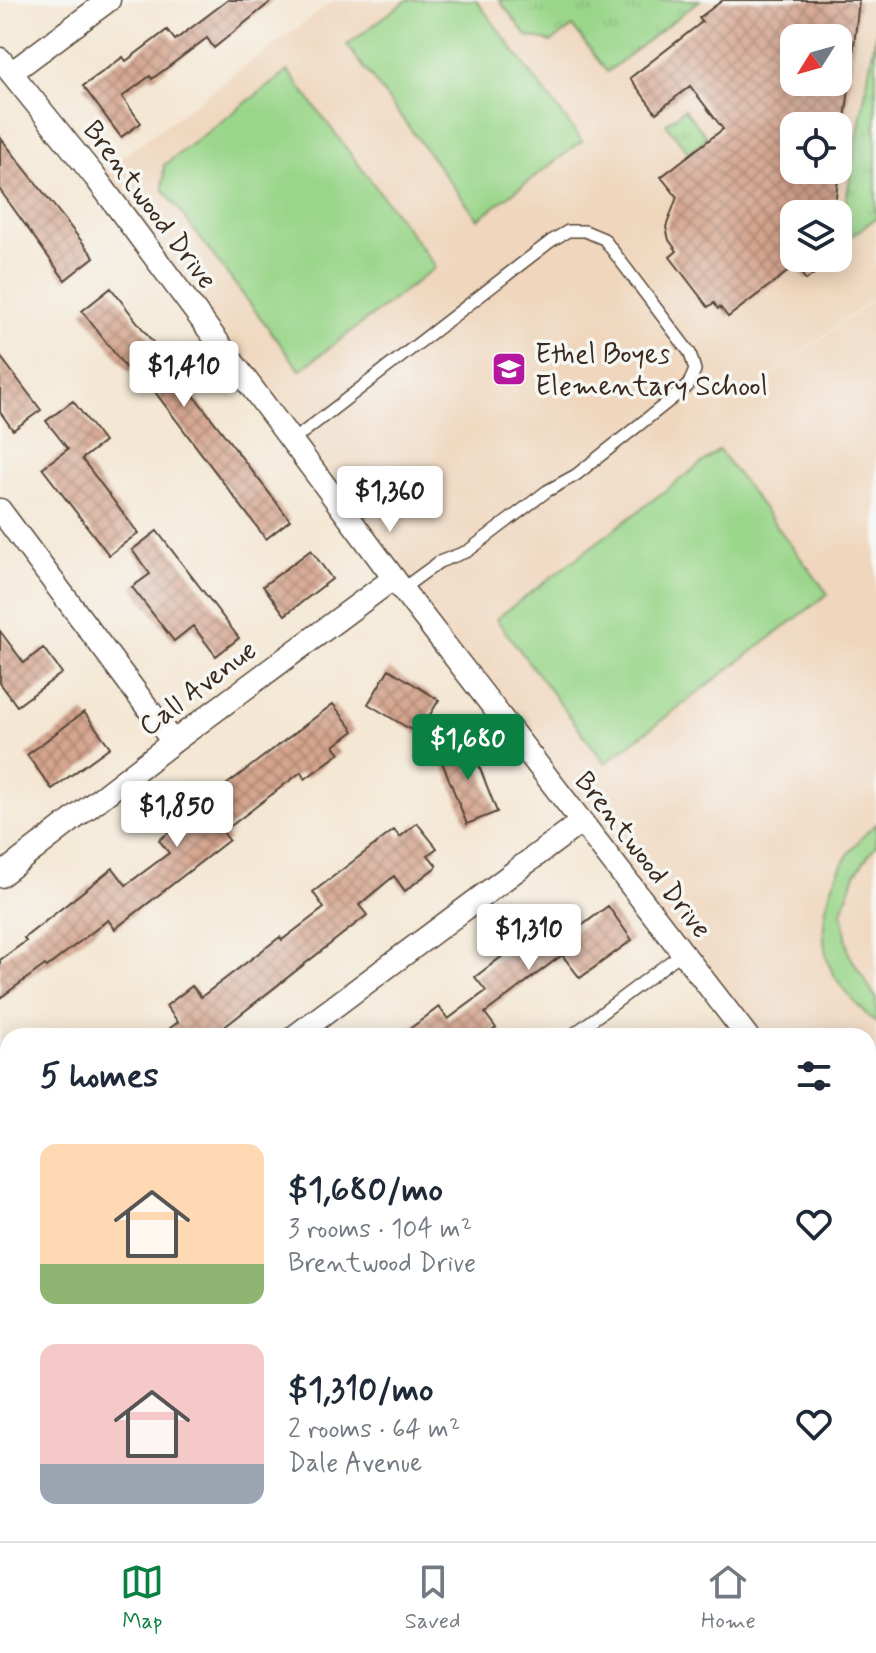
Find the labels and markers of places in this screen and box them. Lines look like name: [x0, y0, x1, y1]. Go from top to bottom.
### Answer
place label: Ethel Boyes Elementary School: [535, 337, 768, 406]
pin: $1,410: [119, 341, 249, 409]
school or university icon: Ethel Boyes Elementary School: [490, 350, 528, 388]
pin: $1,360: [325, 466, 455, 534]
pin: $1,680: [403, 714, 533, 782]
pin: $1,850: [112, 781, 242, 849]
pin: $1,310: [464, 904, 594, 972]

